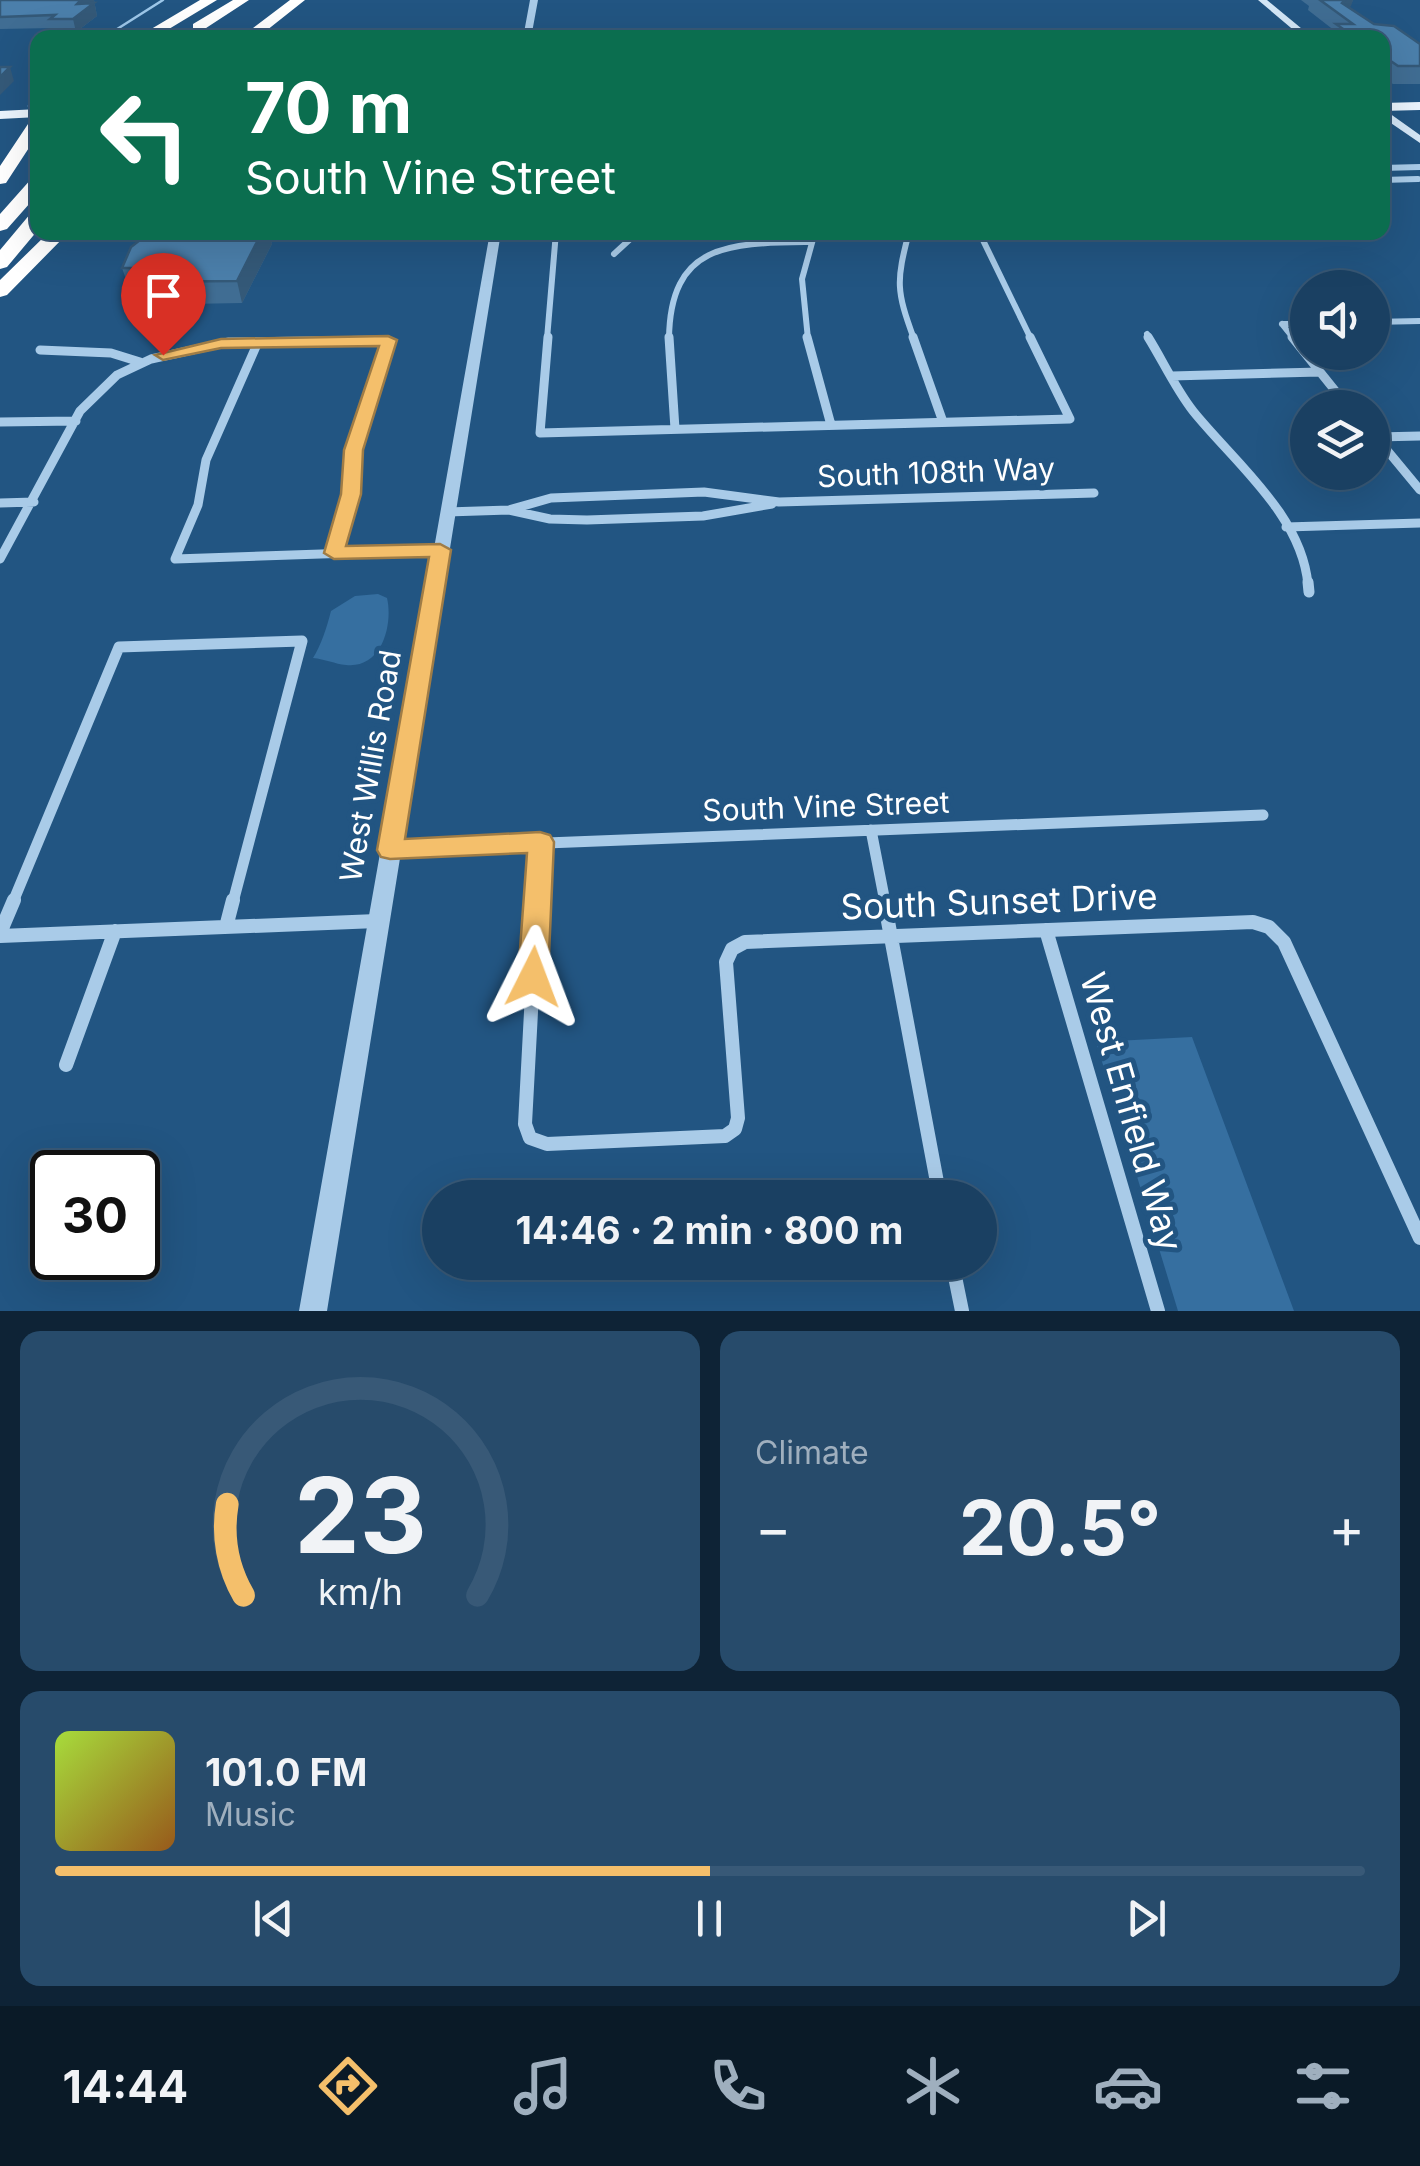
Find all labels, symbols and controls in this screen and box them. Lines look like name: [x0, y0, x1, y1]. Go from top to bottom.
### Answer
text: 70 m: [245, 65, 412, 150]
icon: left: [80, 70, 210, 200]
text: South Vine Street: [245, 150, 616, 205]
pin: [121, 253, 206, 356]
icon: arrive: [136, 268, 191, 323]
map controls: [1290, 270, 1390, 490]
button: sound: [1290, 270, 1390, 370]
button: layers: [1290, 390, 1390, 490]
street label: South 108th Way: [816, 450, 1056, 494]
street label: West Willis Road: [332, 647, 408, 885]
street label: South Vine Street: [702, 784, 950, 828]
street label: South Sunset Drive: [840, 874, 1158, 928]
position arrow: [481, 925, 585, 1029]
street label: West Enfield Way: [1072, 968, 1192, 1256]
speed limit sign: 30: [30, 1150, 160, 1280]
text: 14:46 · 2 min · 800 m: [516, 1207, 903, 1253]
text: Climate: [755, 1433, 869, 1472]
text: 23: [294, 1452, 426, 1578]
text: 20.5°: [959, 1482, 1161, 1573]
text: −: [755, 1495, 791, 1561]
text: +: [1329, 1495, 1365, 1561]
text: km/h: [318, 1570, 402, 1614]
text: 101.0 FM: [205, 1749, 367, 1795]
text: Music: [205, 1795, 296, 1834]
icon: previous: [246, 1891, 301, 1946]
icon: pause: [682, 1891, 737, 1946]
icon: next: [1119, 1891, 1174, 1946]
icon: directions: [313, 2051, 383, 2121]
icon: music: [508, 2051, 578, 2121]
icon: phone: [703, 2051, 773, 2121]
icon: climate: [898, 2051, 968, 2121]
icon: car: [1093, 2051, 1163, 2121]
icon: filters: [1288, 2051, 1358, 2121]
text: 14:44: [62, 2059, 188, 2114]

